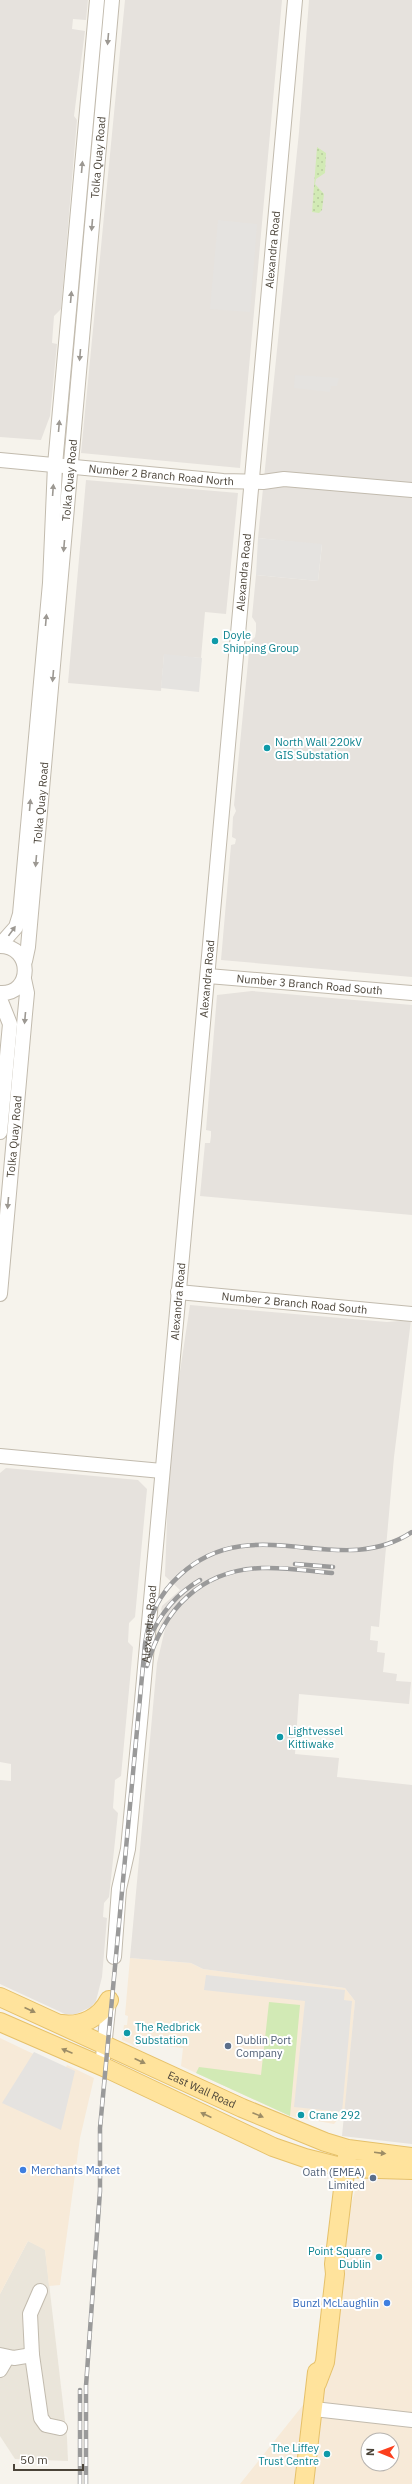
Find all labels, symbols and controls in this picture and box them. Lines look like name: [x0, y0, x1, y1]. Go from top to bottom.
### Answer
one-way arrow: [105, 33, 112, 45]
street label: Tolka Quay Road: [87, 116, 109, 199]
one-way arrow: [79, 161, 86, 173]
street label: Alexandra Road: [262, 210, 283, 289]
one-way arrow: [89, 219, 96, 231]
one-way arrow: [67, 291, 74, 303]
one-way arrow: [77, 349, 84, 361]
one-way arrow: [55, 420, 62, 432]
street label: Tolka Quay Road: [59, 439, 80, 522]
street label: Number 2 Branch Road North: [88, 461, 234, 488]
one-way arrow: [50, 484, 57, 496]
street label: Alexandra Road: [233, 533, 254, 612]
one-way arrow: [61, 540, 68, 552]
one-way arrow: [43, 614, 50, 626]
place label: Doyle Shipping Group: [223, 628, 299, 655]
marker: Doyle Shipping Group: [210, 636, 220, 646]
one-way arrow: [49, 670, 56, 682]
place label: North Wall 220kV GIS Substation: [275, 735, 362, 762]
marker: North Wall 220kV GIS Substation: [262, 743, 272, 753]
street label: Tolka Quay Road: [30, 761, 51, 844]
one-way arrow: [26, 799, 33, 811]
one-way arrow: [33, 855, 39, 867]
one-way arrow: [8, 925, 16, 936]
street label: Alexandra Road: [196, 939, 217, 1018]
street label: Number 3 Branch Road South: [236, 971, 383, 998]
one-way arrow: [22, 1012, 28, 1024]
street label: Tolka Quay Road: [3, 1095, 25, 1178]
one-way arrow: [5, 1197, 12, 1209]
street label: Alexandra Road: [167, 1262, 188, 1341]
street label: Number 2 Branch Road South: [221, 1289, 368, 1317]
street label: Alexandra Road: [138, 1585, 159, 1664]
place label: Lightvessel Kittiwake: [288, 1724, 343, 1751]
marker: Lightvessel Kittiwake: [275, 1732, 285, 1742]
one-way arrow: [25, 2007, 36, 2013]
place label: The Redbrick Substation: [135, 2020, 200, 2047]
marker: The Redbrick Substation: [122, 2028, 132, 2038]
place label: Dublin Port Company: [236, 2033, 291, 2060]
marker: Dublin Port Company: [223, 2041, 233, 2051]
one-way arrow: [61, 2048, 72, 2054]
one-way arrow: [134, 2058, 146, 2064]
street label: East Wall Road: [165, 2068, 238, 2111]
place label: Crane 292: [309, 2108, 360, 2122]
marker: Crane 292: [296, 2110, 306, 2120]
one-way arrow: [200, 2112, 211, 2118]
one-way arrow: [253, 2112, 264, 2118]
one-way arrow: [374, 2150, 386, 2156]
place label: Merchants Market: [31, 2163, 120, 2177]
marker: Merchants Market: [18, 2165, 28, 2175]
place label: Oath (EMEA) Limited: [302, 2165, 365, 2192]
marker: Oath (EMEA) Limited: [368, 2173, 378, 2183]
place label: Point Square Dublin: [308, 2244, 371, 2271]
marker: Point Square Dublin: [374, 2252, 384, 2262]
place label: Bunzl McLaughlin: [292, 2296, 379, 2310]
marker: Bunzl McLaughlin: [382, 2298, 392, 2308]
north arrow: [360, 2432, 400, 2472]
place label: The Liffey Trust Centre: [258, 2441, 320, 2468]
scale bar: [14, 2446, 83, 2472]
text: N: [363, 2448, 377, 2456]
marker: The Liffey Trust Centre: [322, 2449, 332, 2459]
text: 50 m: [20, 2452, 48, 2467]

